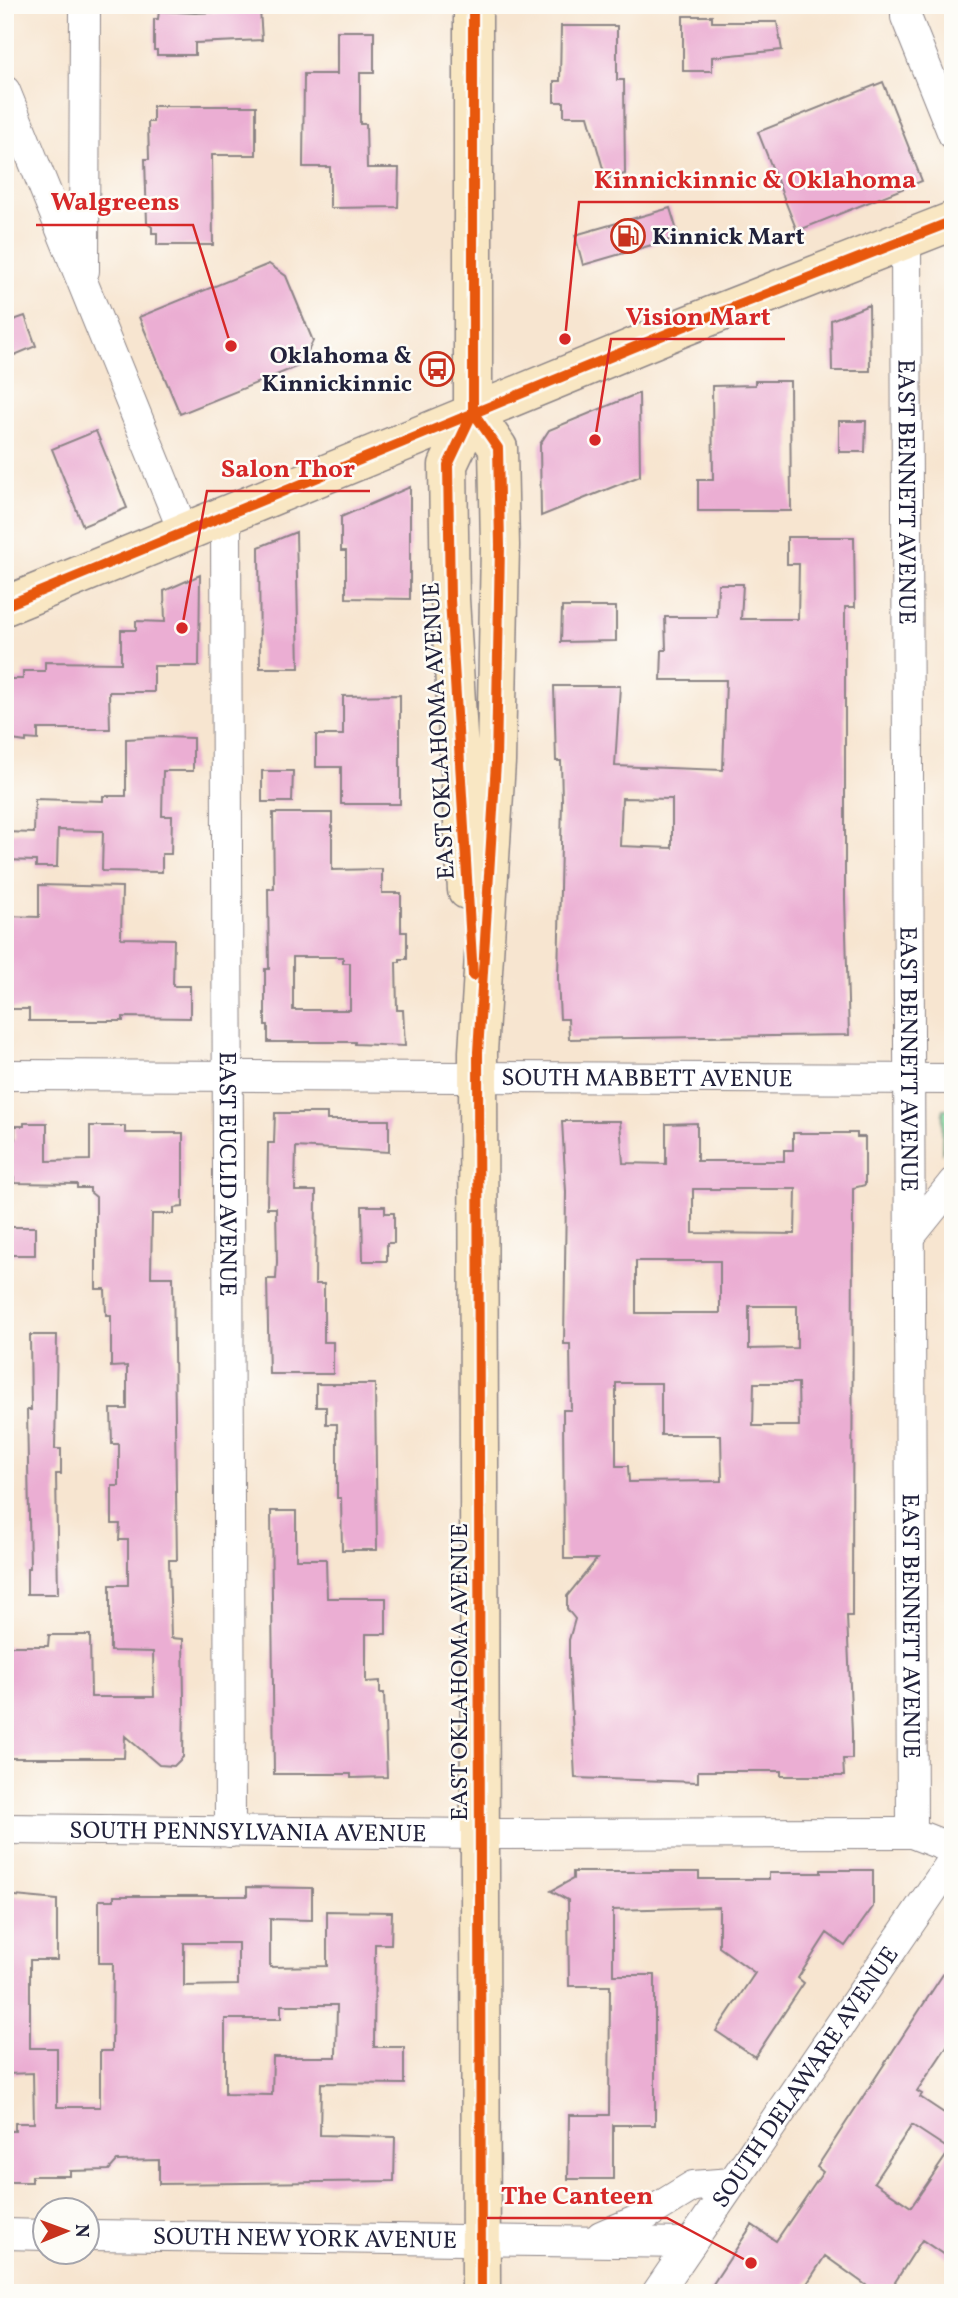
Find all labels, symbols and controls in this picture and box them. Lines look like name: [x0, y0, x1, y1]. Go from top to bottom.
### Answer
callout: Kinnickinnic & Oklahoma: [579, 155, 930, 202]
text: Kinnickinnic & Oklahoma: [594, 163, 916, 199]
callout: Walgreens: [36, 178, 193, 225]
text: Walgreens: [50, 185, 180, 221]
fuel station icon: Kinnick Mart: [609, 217, 647, 255]
place label: Kinnick Mart: [652, 221, 805, 255]
callout: Vision Mart: [611, 292, 785, 339]
text: Vision Mart: [625, 300, 771, 336]
place label: Oklahoma & Kinnickinnic: [262, 340, 412, 402]
bus stop icon: Oklahoma & Kinnickinnic: [418, 350, 456, 388]
street label: EAST BENNETT AVENUE: [887, 359, 922, 625]
callout: Salon Thor: [207, 444, 370, 491]
text: Salon Thor: [221, 452, 355, 488]
street label: EAST OKLAHOMA AVENUE: [415, 581, 465, 881]
street label: EAST BENNETT AVENUE: [890, 926, 925, 1192]
street label: EAST EUCLID AVENUE: [209, 1052, 243, 1296]
street label: SOUTH MABBETT AVENUE: [501, 1062, 793, 1097]
street label: EAST BENNETT AVENUE: [892, 1493, 927, 1759]
street label: EAST OKLAHOMA AVENUE: [444, 1523, 478, 1821]
street label: SOUTH PENNSYLVANIA AVENUE: [69, 1815, 427, 1852]
street label: SOUTH DELAWARE AVENUE: [705, 1940, 908, 2215]
callout: The Canteen: [487, 2171, 667, 2218]
text: The Canteen: [501, 2179, 653, 2215]
north arrow: [32, 2196, 102, 2266]
street label: SOUTH NEW YORK AVENUE: [153, 2221, 457, 2259]
text: N: [68, 2224, 94, 2238]

